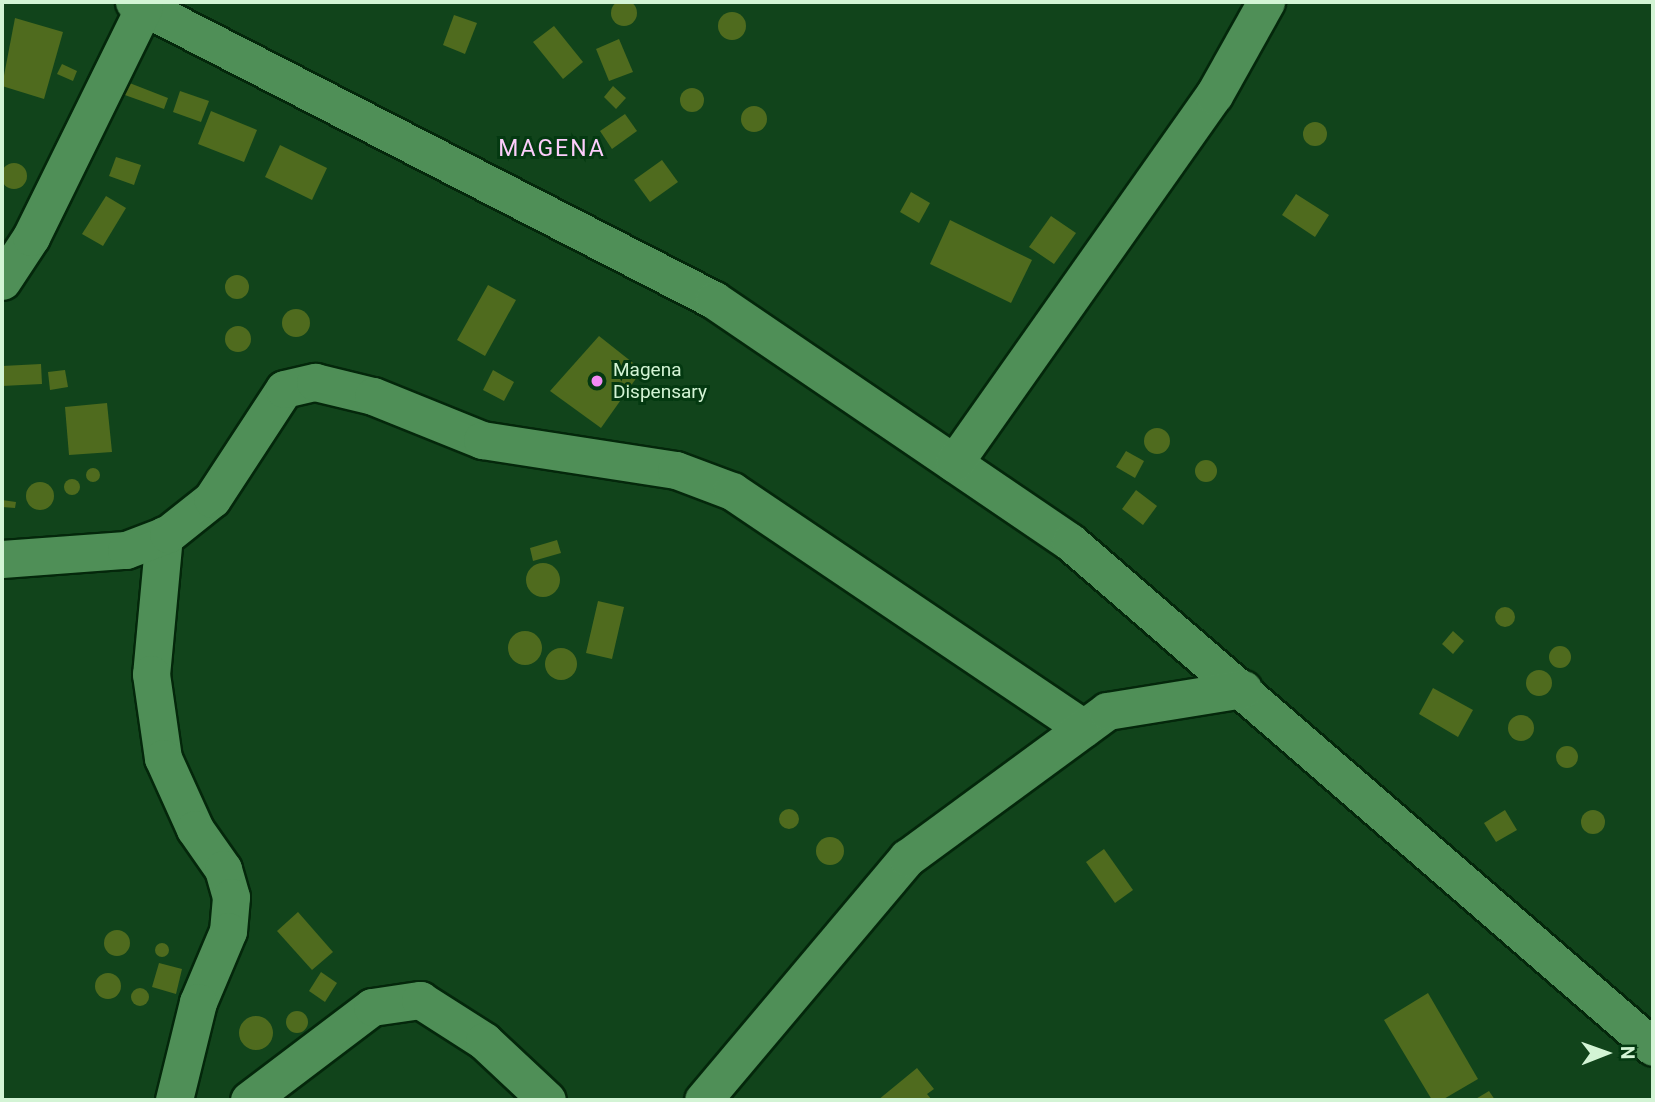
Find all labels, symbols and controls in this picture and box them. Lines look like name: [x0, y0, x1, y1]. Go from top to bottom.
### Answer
district label: MAGENA: [499, 135, 605, 163]
place label: Magena Dispensary: [613, 359, 707, 403]
marker: Magena Dispensary: [587, 371, 607, 391]
north arrow: [1571, 1018, 1641, 1088]
text: N: [1616, 1046, 1639, 1060]

